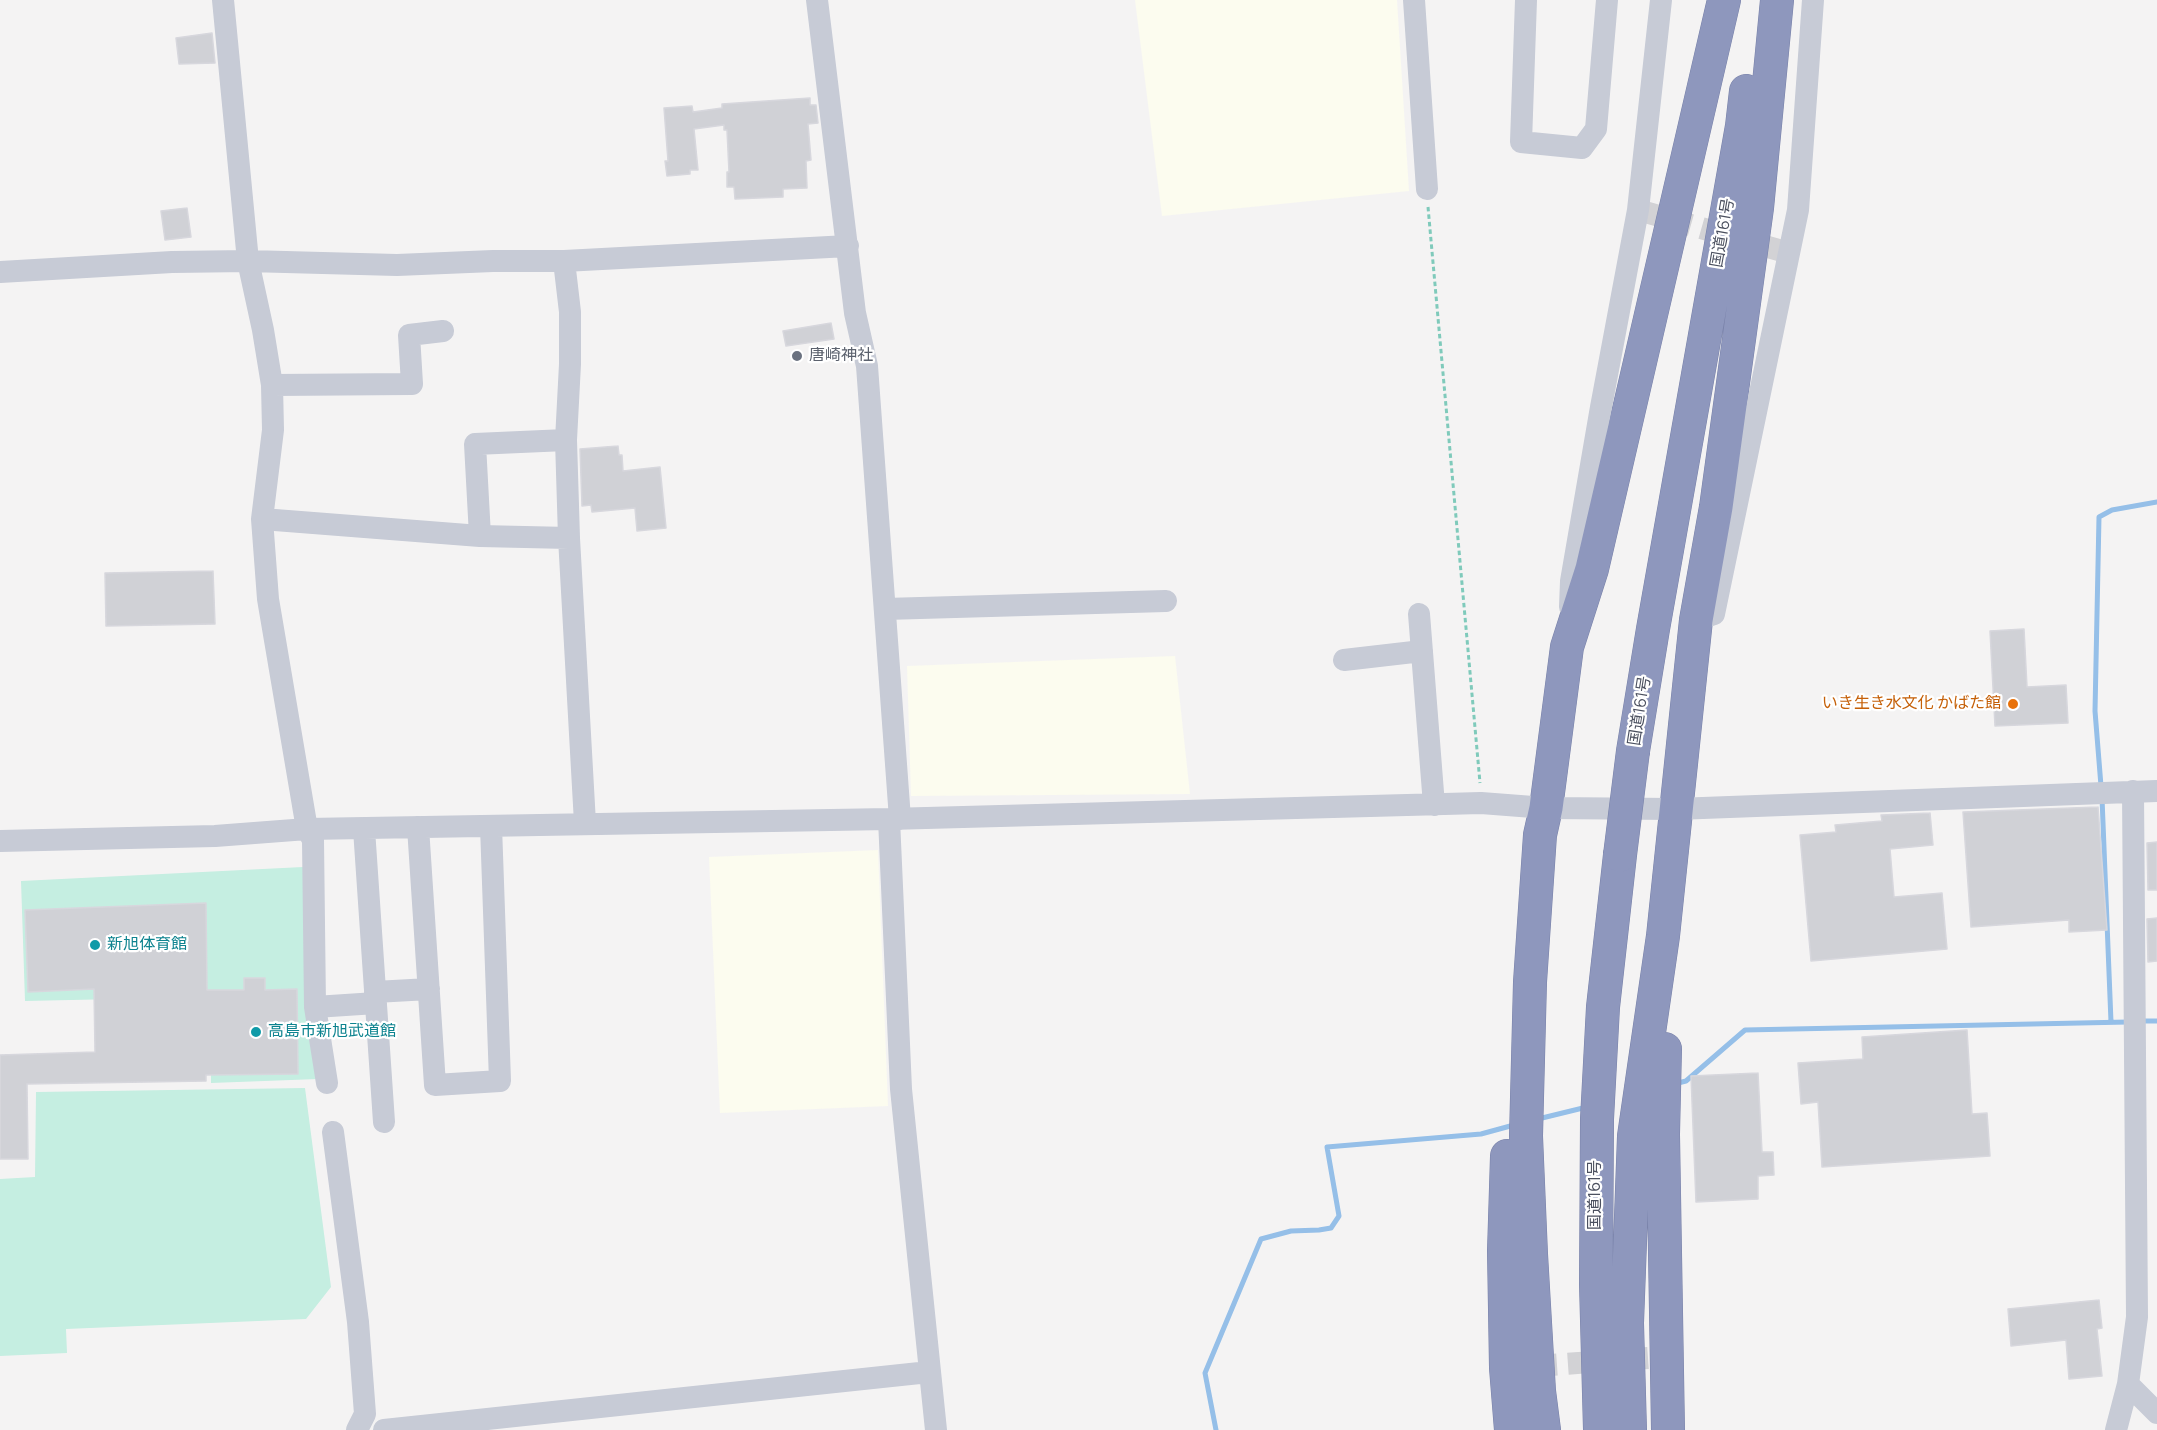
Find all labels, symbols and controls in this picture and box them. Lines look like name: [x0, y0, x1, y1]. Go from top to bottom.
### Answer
street label: 国道161号: [1707, 197, 1739, 269]
place label: 唐崎神社: [809, 346, 873, 366]
marker: 唐崎神社: [790, 349, 804, 363]
street label: 国道161号: [1625, 675, 1655, 747]
place label: いき生き水文化 かばた館: [1822, 694, 2001, 714]
marker: いき生き水文化 かばた館: [2006, 697, 2020, 711]
place label: 新旭体育館: [107, 935, 187, 955]
marker: 新旭体育館: [88, 938, 102, 952]
place label: 高島市新旭武道館: [268, 1022, 396, 1042]
marker: 高島市新旭武道館: [249, 1025, 263, 1039]
street label: 国道161号: [1586, 1160, 1606, 1230]

